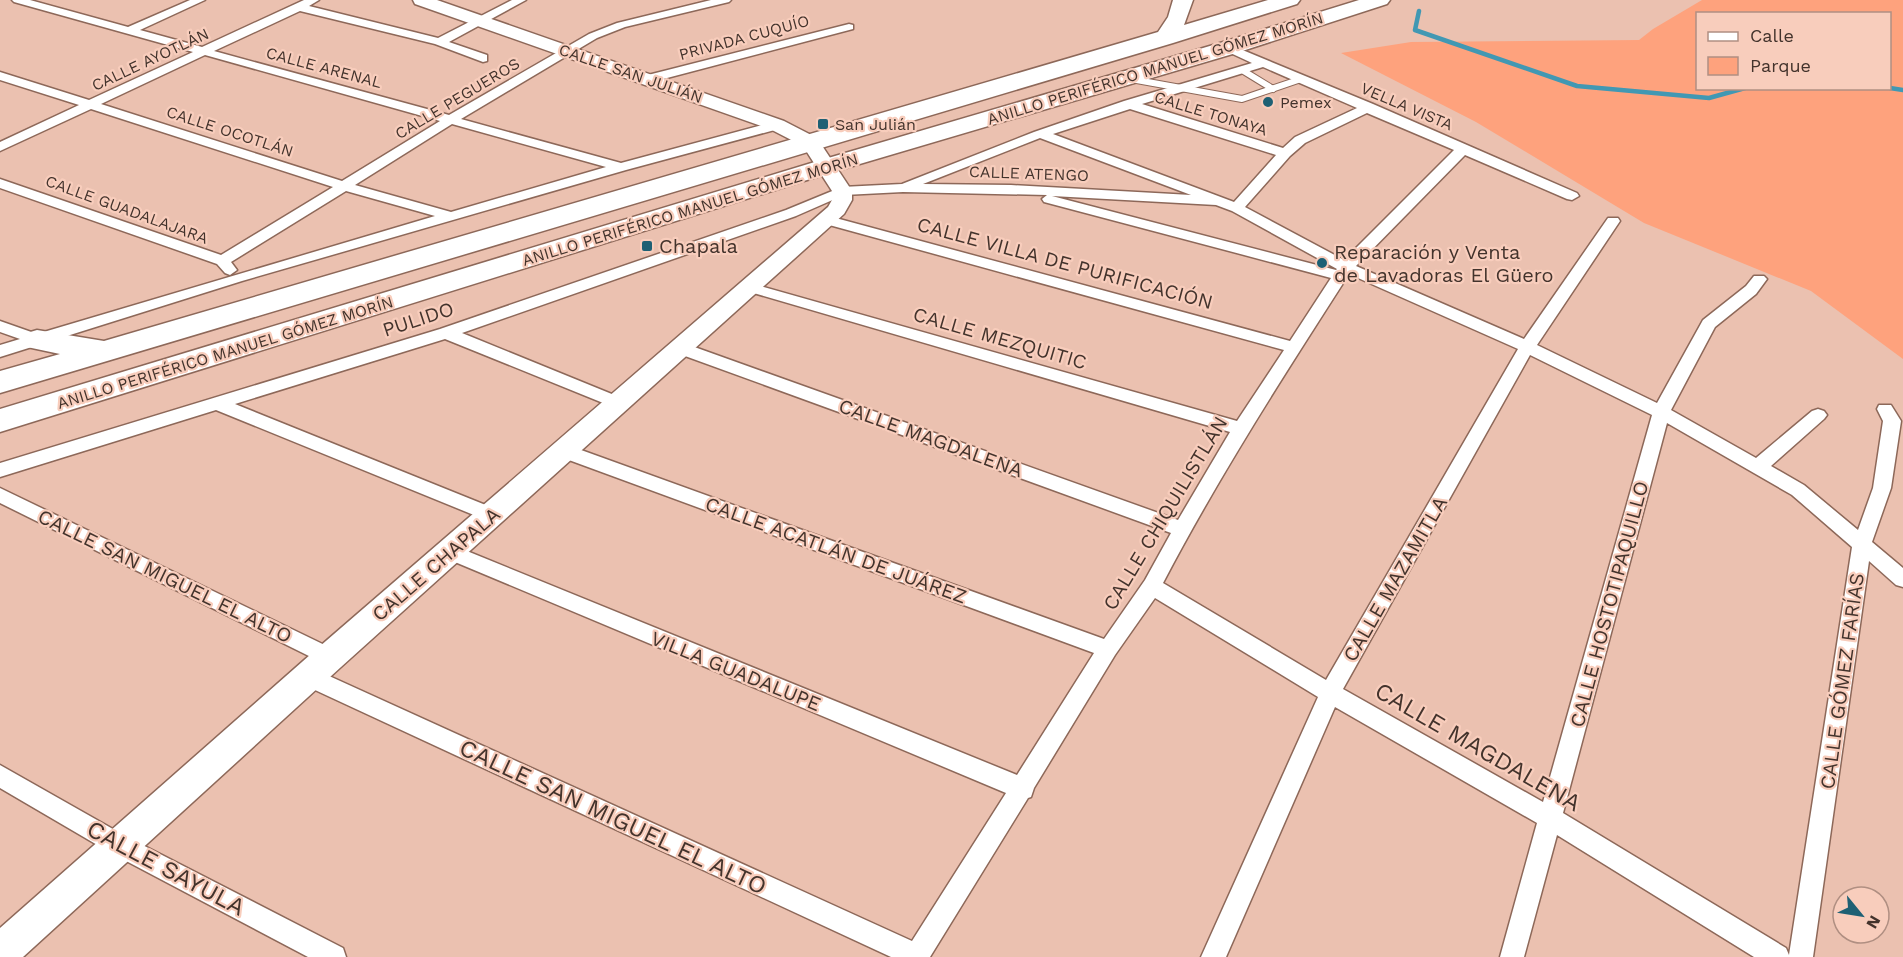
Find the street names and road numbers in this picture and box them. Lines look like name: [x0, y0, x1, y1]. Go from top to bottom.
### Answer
street label: ANILLO PERIFÉRICO MANUEL GÓMEZ MORÍN: [985, 8, 1325, 129]
street label: PRIVADA CUQUÍO: [677, 11, 811, 64]
street label: CALLE AYOTLÁN: [89, 24, 212, 95]
street label: CALLE SAN JULIÁN: [556, 40, 705, 107]
street label: CALLE ARENAL: [264, 43, 384, 92]
street label: CALLE PEGUEROS: [392, 54, 523, 143]
street label: VELLA VISTA: [1358, 79, 1456, 135]
street label: CALLE TONAYA: [1152, 87, 1270, 140]
street label: CALLE OCOTLÁN: [164, 102, 296, 161]
street label: ANILLO PERIFÉRICO MANUEL GÓMEZ MORÍN: [520, 149, 860, 270]
street label: CALLE ATENGO: [969, 162, 1089, 185]
street label: CALLE GUADALAJARA: [43, 171, 211, 248]
street label: CALLE VILLA DE PURIFICACIÓN: [914, 212, 1216, 314]
street label: ANILLO PERIFÉRICO MANUEL GÓMEZ MORÍN: [55, 292, 395, 413]
street label: PULIDO: [379, 296, 457, 342]
street label: CALLE MEZQUITIC: [910, 302, 1090, 374]
street label: CALLE MAGDALENA: [835, 393, 1027, 483]
street label: CALLE CHIQUILISTLÁN: [1098, 412, 1232, 614]
street label: CALLE HOSTOTIPAQUILLO: [1565, 478, 1653, 730]
street label: CALLE ACATLÁN DE JUÁREZ: [702, 491, 970, 609]
street label: CALLE MAZAMITLA: [1338, 492, 1452, 666]
street label: CALLE CHAPALA: [367, 502, 505, 626]
street label: CALLE SAN MIGUEL EL ALTO: [34, 504, 296, 648]
street label: CALLE GÓMEZ FARÍAS: [1815, 571, 1869, 791]
street label: VILLA GUADALUPE: [647, 626, 825, 716]
street label: CALLE MAGDALENA: [1370, 677, 1586, 818]
street label: CALLE SAN MIGUEL EL ALTO: [455, 733, 771, 901]
street label: CALLE SAYULA: [82, 815, 250, 921]

